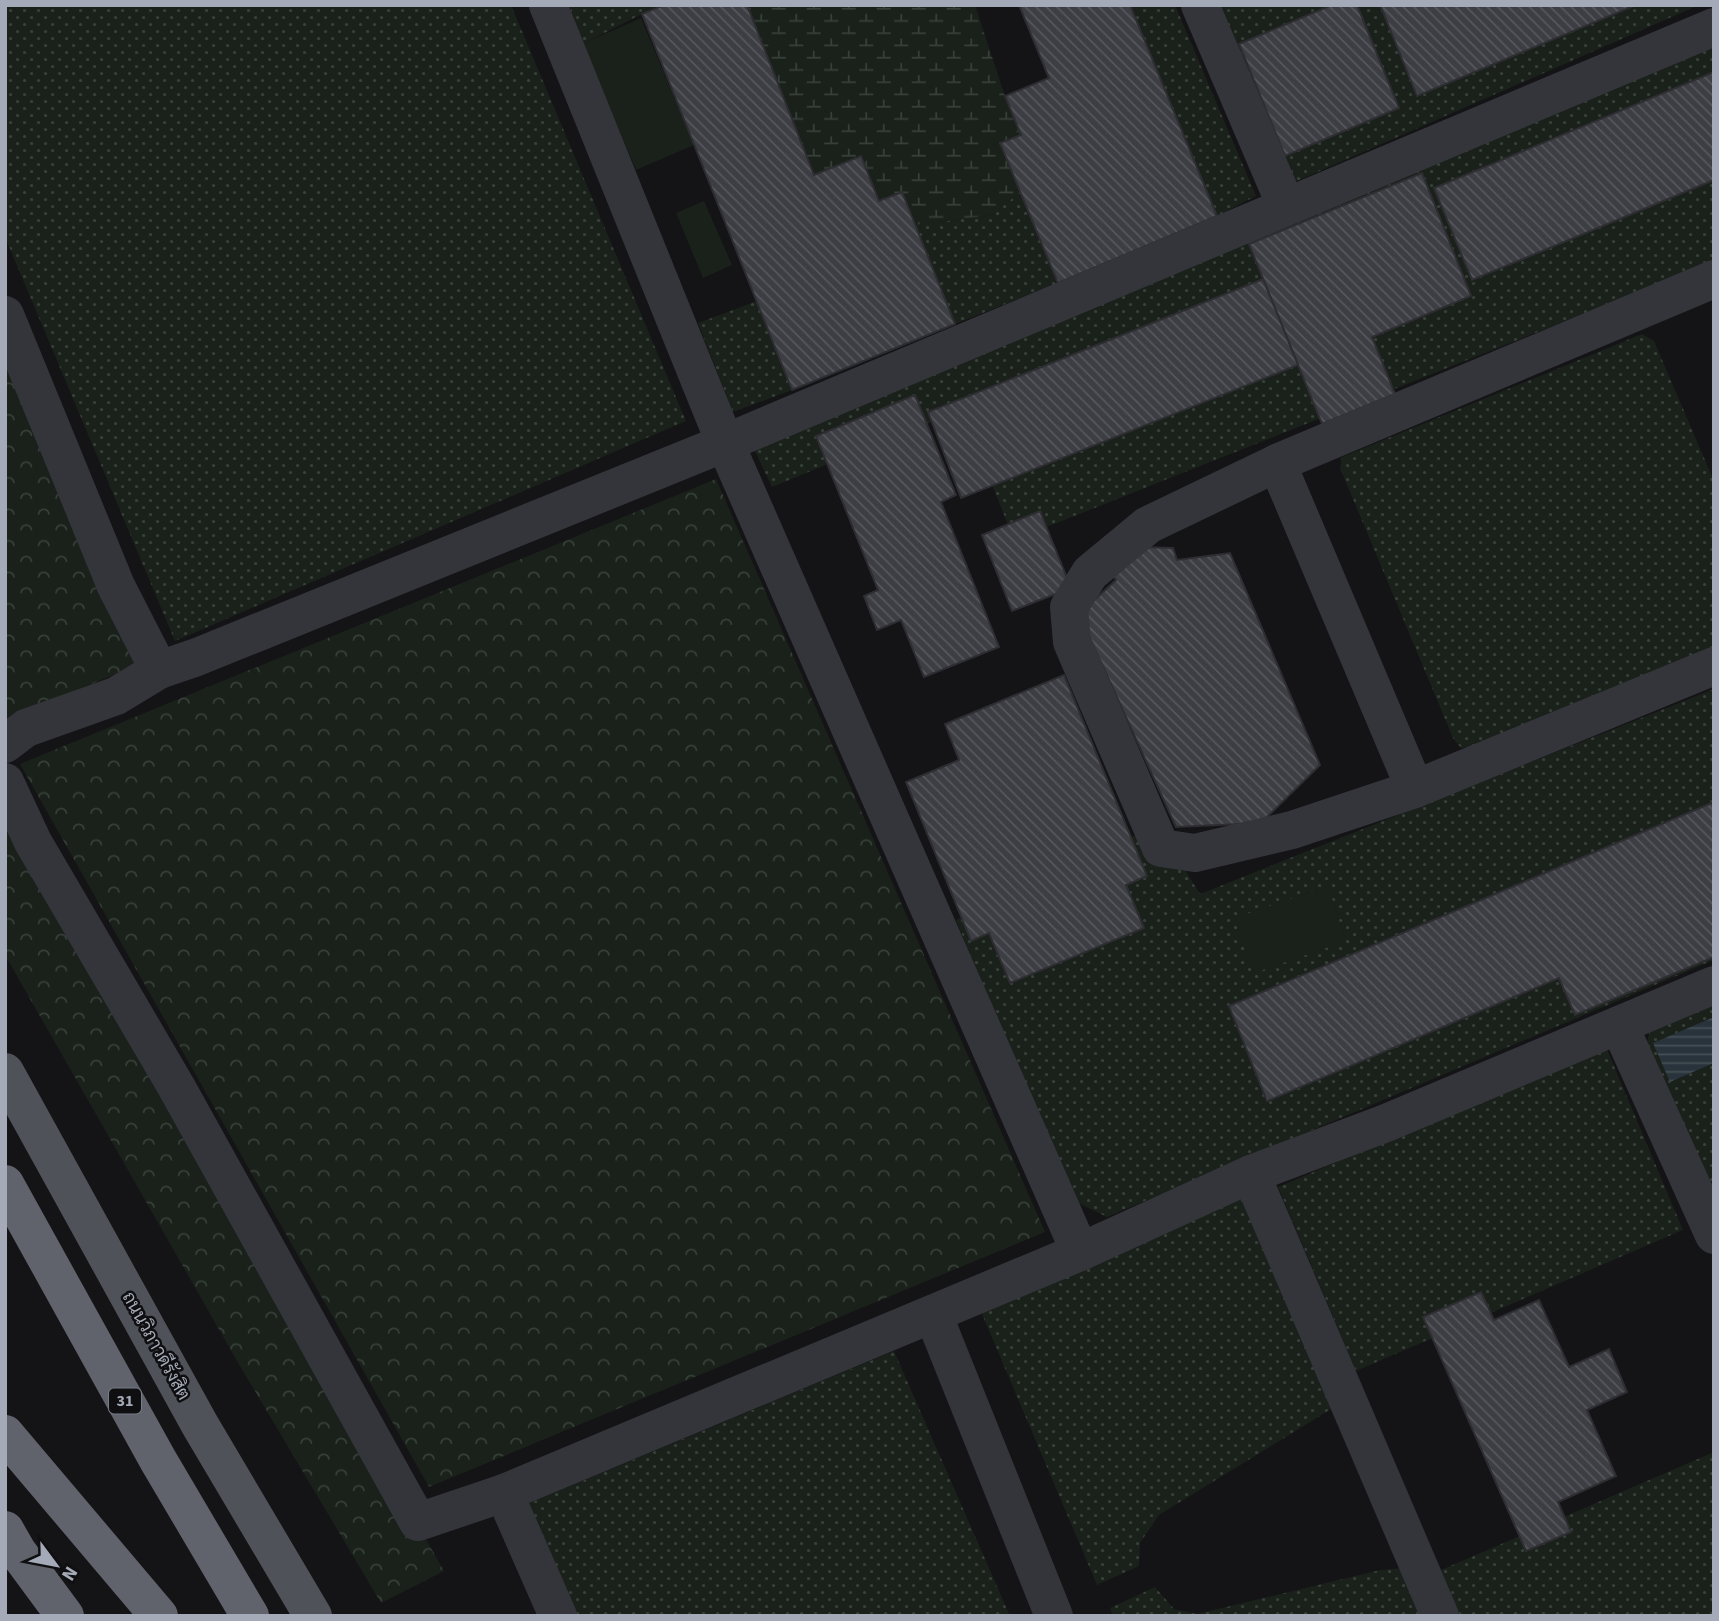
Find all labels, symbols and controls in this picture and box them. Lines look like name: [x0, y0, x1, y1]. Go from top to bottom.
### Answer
street label: ถนนวิภาวดีรังสิต: [116, 1287, 197, 1405]
road number: 31: [109, 1388, 141, 1414]
north arrow: [21, 1530, 91, 1600]
text: N: [54, 1561, 84, 1586]

